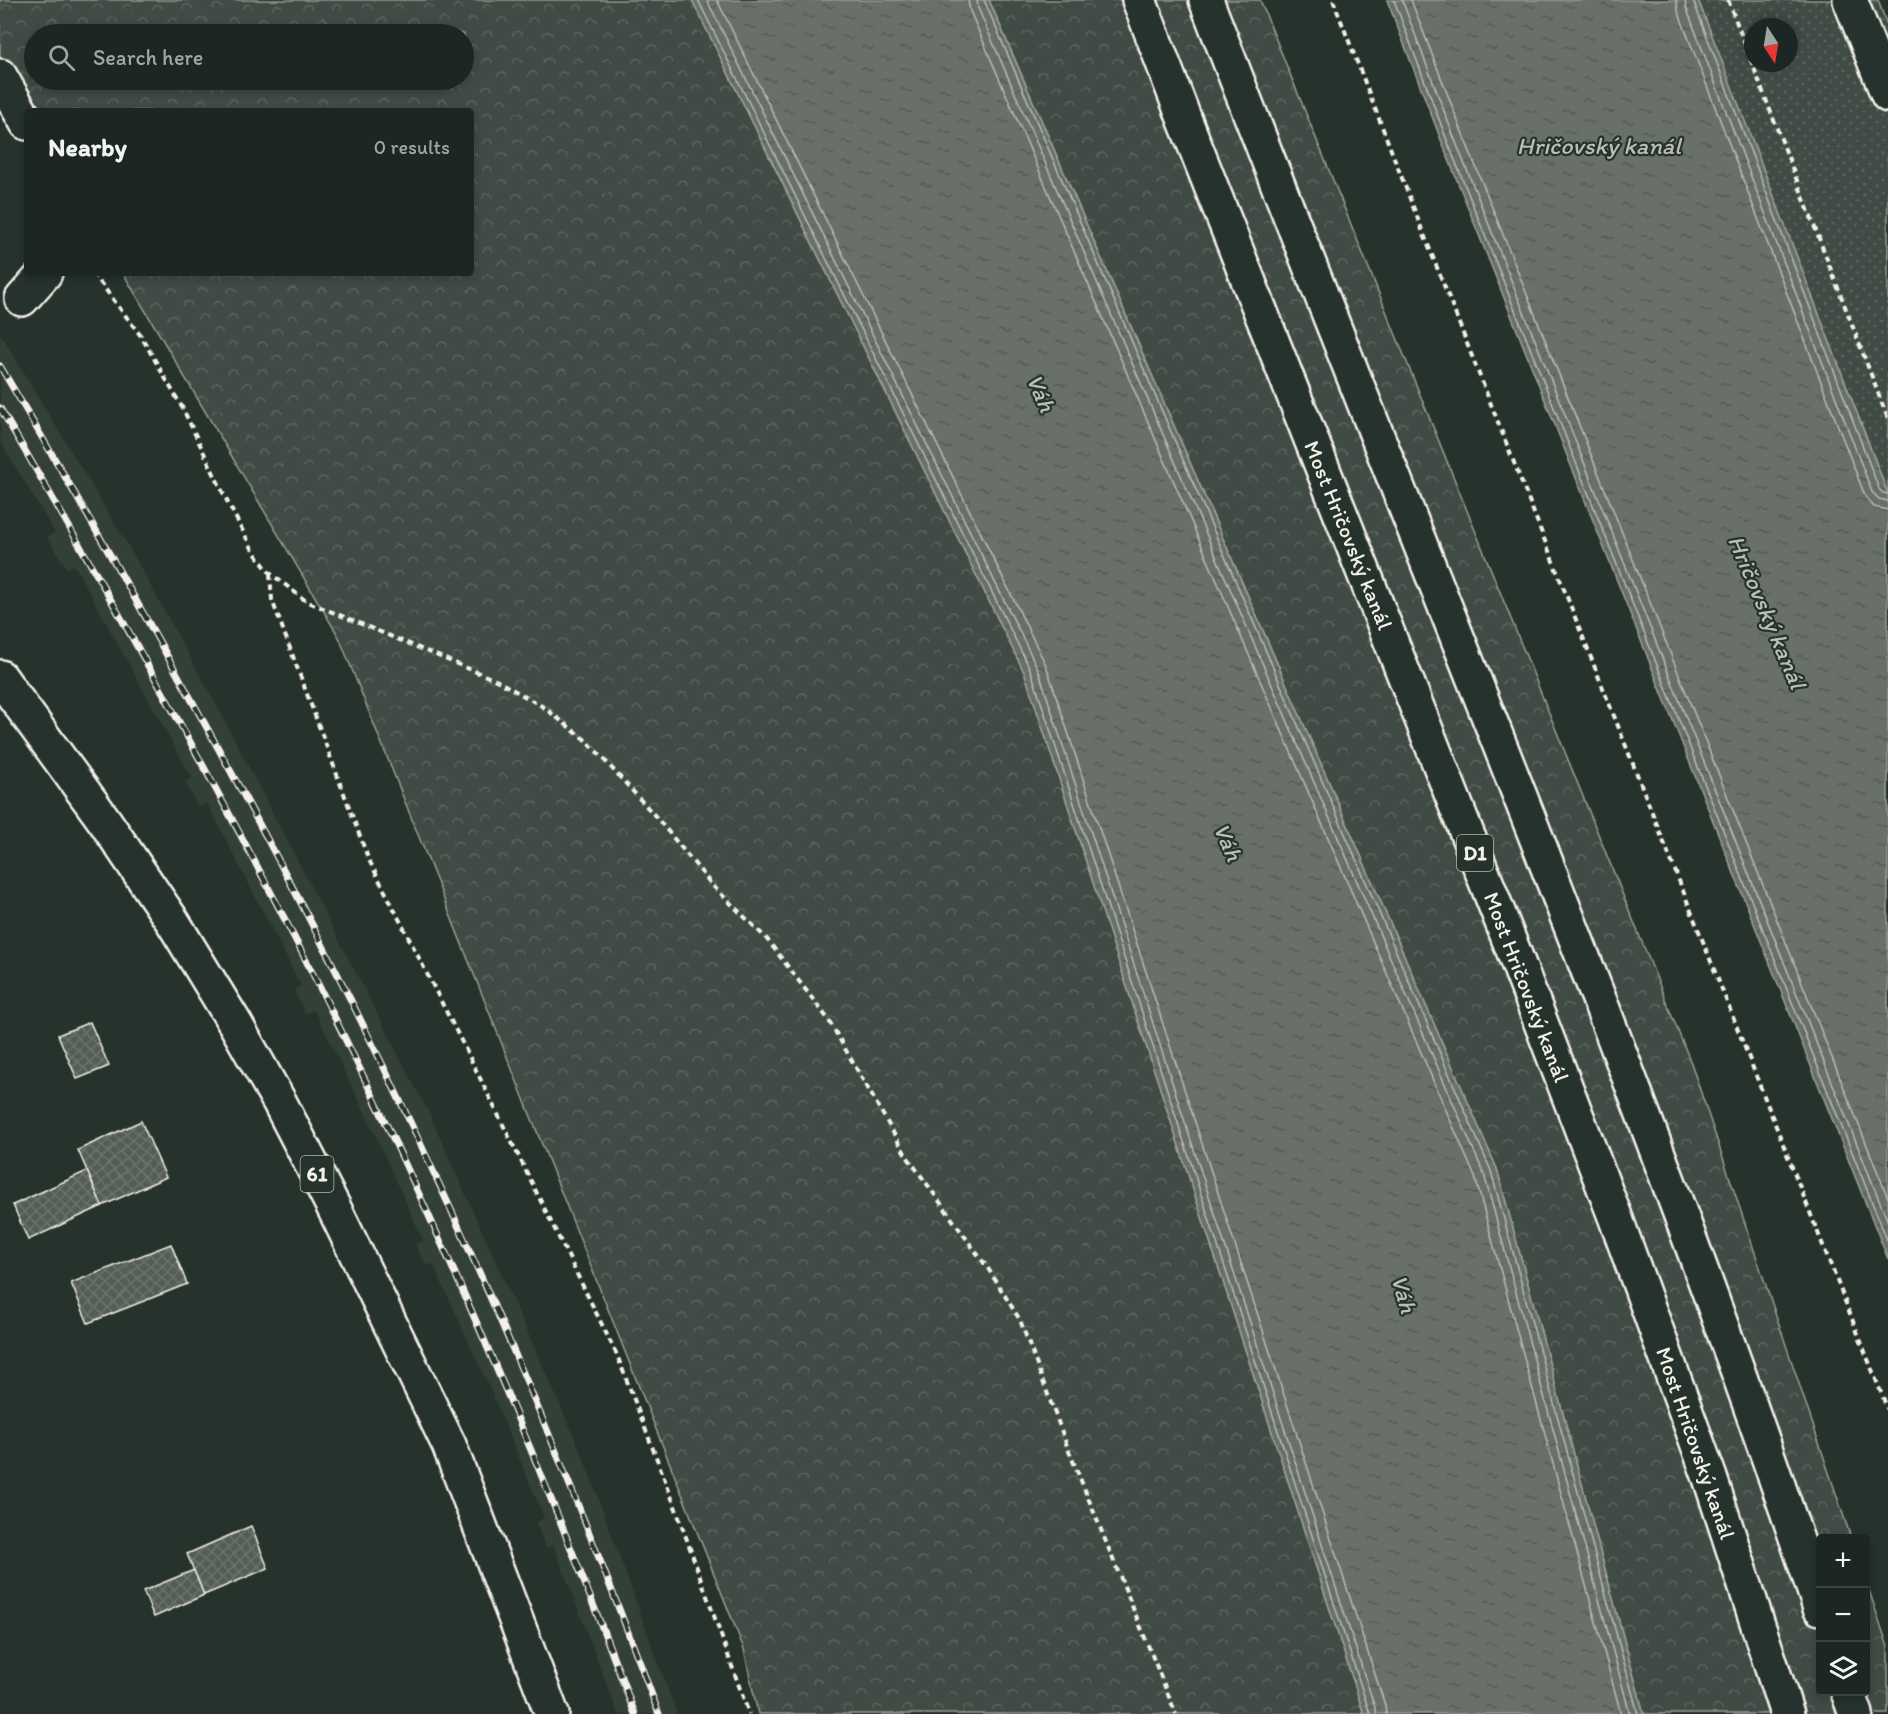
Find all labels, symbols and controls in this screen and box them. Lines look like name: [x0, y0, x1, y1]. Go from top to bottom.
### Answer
north arrow: [1744, 18, 1798, 72]
search box: [24, 24, 474, 90]
icon: search: [45, 41, 78, 74]
text: Search here: [93, 44, 203, 71]
text: Nearby: [48, 131, 127, 163]
water label: Hričovský kanál: [1517, 131, 1683, 160]
text: 0 results: [374, 135, 450, 159]
water label: Váh: [1021, 369, 1063, 417]
street label: Most Hričovský kanál: [1298, 437, 1399, 634]
water label: Hričovský kanál: [1722, 530, 1814, 695]
water label: Váh: [1208, 818, 1250, 866]
road number: D1: [1457, 835, 1493, 871]
street label: Most Hričovský kanál: [1478, 888, 1575, 1086]
road number: 61: [300, 1156, 334, 1192]
water label: Váh: [1385, 1271, 1424, 1317]
street label: Most Hričovský kanál: [1650, 1344, 1741, 1543]
map controls: [1816, 1534, 1870, 1696]
button: +: [1816, 1534, 1870, 1588]
button: −: [1816, 1588, 1870, 1642]
button: layers: [1816, 1642, 1870, 1696]

